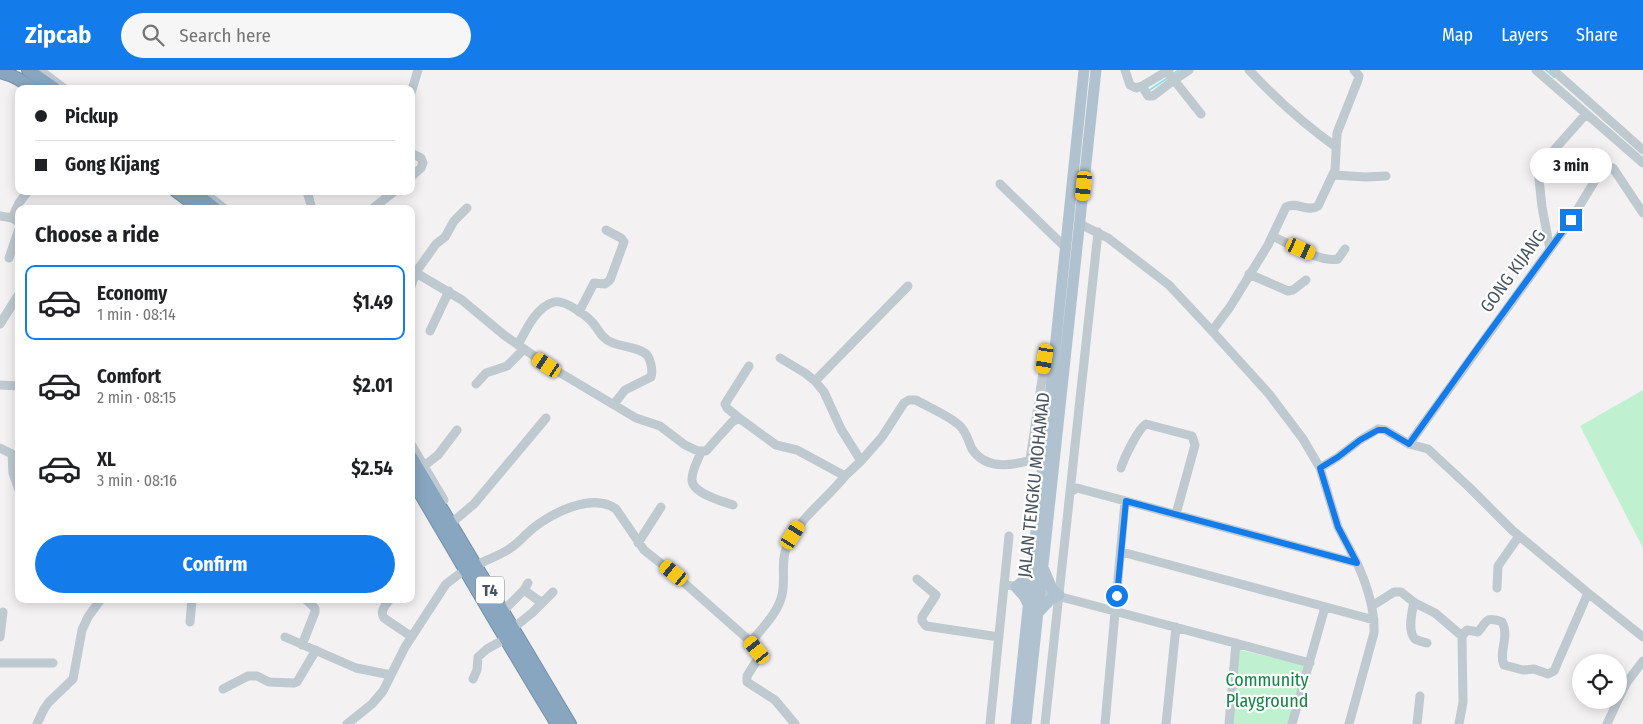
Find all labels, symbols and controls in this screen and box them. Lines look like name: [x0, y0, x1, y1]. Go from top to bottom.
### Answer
search box: [121, 13, 471, 58]
text: Zipcab: [25, 21, 91, 49]
icon: search: [139, 21, 167, 49]
text: Search here: [179, 24, 271, 47]
text: Map: [1442, 24, 1473, 46]
text: Layers: [1501, 24, 1548, 46]
text: Share: [1576, 24, 1618, 46]
text: Pickup: [65, 105, 118, 128]
callout: 3 min: [1530, 148, 1612, 182]
text: Gong Kijang: [65, 153, 159, 176]
text: 3 min: [1553, 156, 1589, 175]
car: [1074, 170, 1093, 202]
route end: [1560, 209, 1582, 231]
text: Choose a ride: [35, 221, 159, 248]
street label: GONG KIJANG: [1476, 225, 1550, 317]
car: [1284, 236, 1317, 262]
icon: car: [37, 280, 82, 325]
text: Economy: [97, 282, 167, 305]
text: $1.49: [353, 291, 393, 314]
text: 1 min · 08:14: [97, 305, 176, 324]
car: [1035, 343, 1054, 375]
car: [530, 350, 563, 380]
icon: car: [37, 363, 82, 408]
text: Comfort: [97, 365, 161, 388]
text: $2.01: [353, 374, 393, 397]
text: 2 min · 08:15: [97, 388, 176, 407]
street label: JALAN TENGKU MOHAMAD: [1013, 391, 1055, 579]
icon: car: [37, 446, 82, 491]
text: XL: [97, 448, 116, 471]
text: $2.54: [351, 457, 393, 480]
text: 3 min · 08:16: [97, 471, 177, 490]
car: [778, 518, 807, 552]
button: Confirm: [35, 535, 395, 593]
car: [657, 558, 690, 588]
road number: T4: [476, 576, 504, 604]
route start: [1106, 585, 1128, 607]
car: [741, 634, 772, 666]
map controls: [1572, 654, 1627, 709]
button: locate: [1572, 654, 1627, 709]
park label: Community Playground: [1225, 669, 1309, 712]

